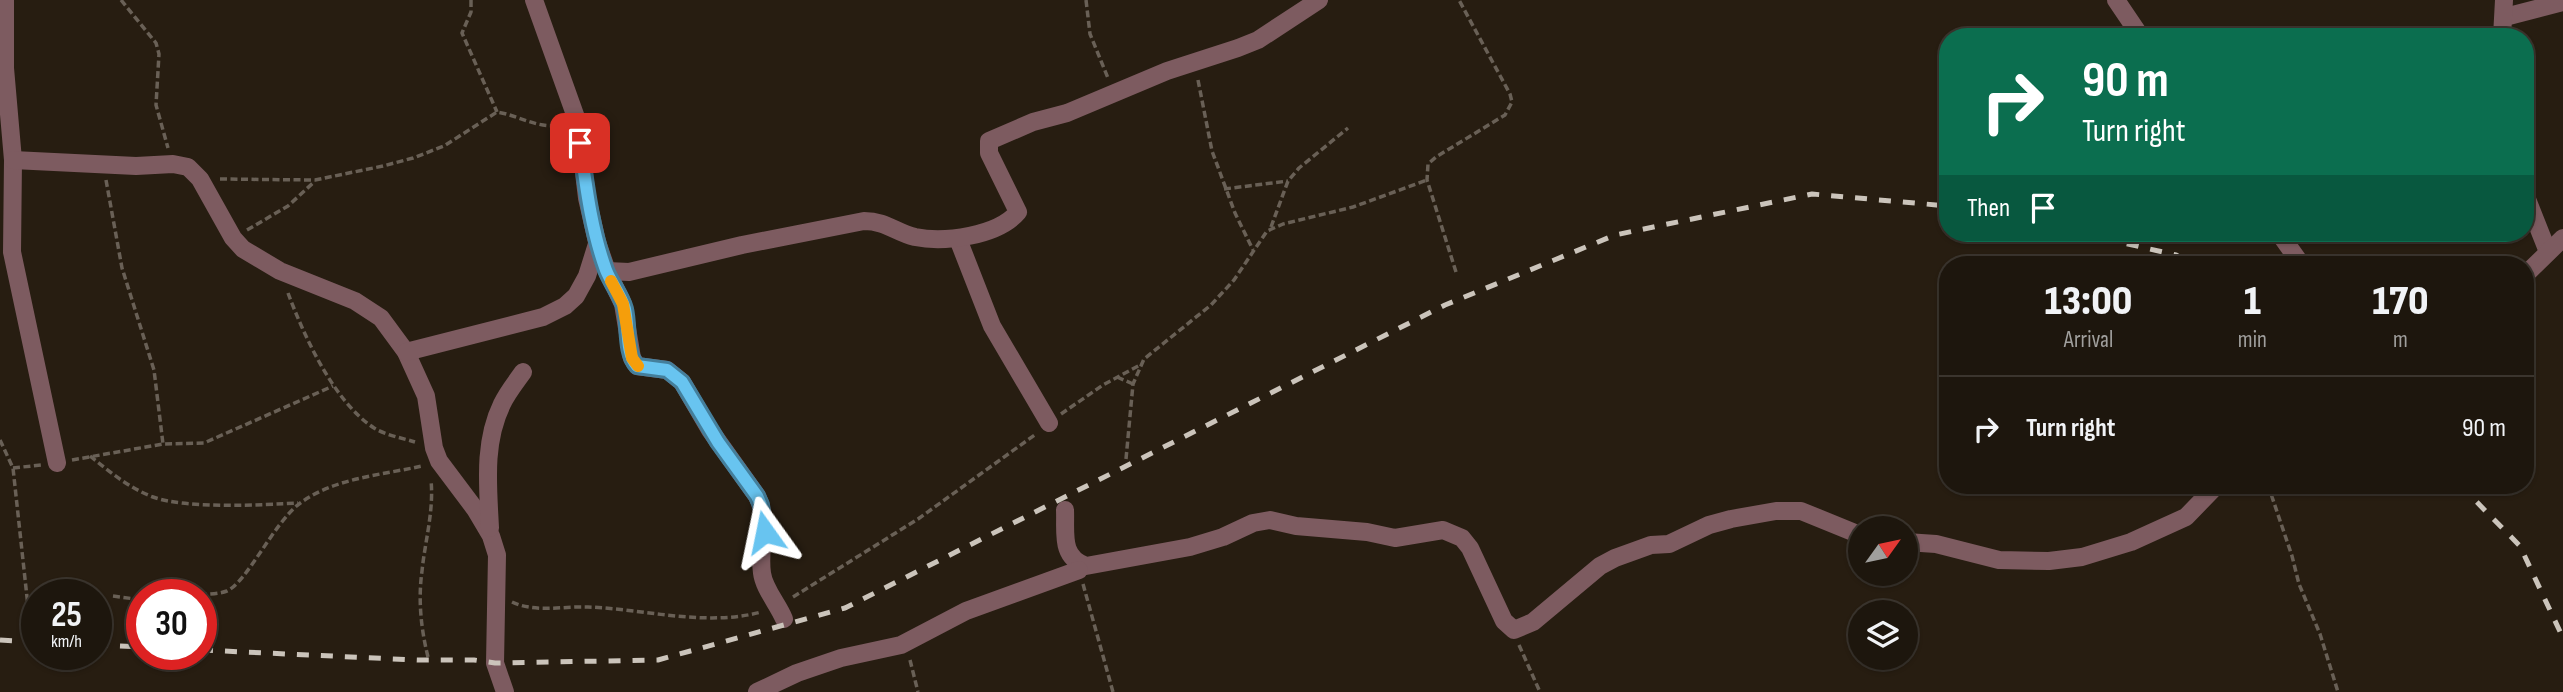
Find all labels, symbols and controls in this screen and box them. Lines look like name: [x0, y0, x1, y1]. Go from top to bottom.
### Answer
text: 90 m: [2082, 52, 2169, 111]
icon: right: [1967, 56, 2058, 147]
text: Turn right: [2082, 112, 2186, 151]
pin: [550, 113, 610, 173]
icon: arrive: [561, 124, 599, 162]
icon: arrive: [2024, 189, 2062, 227]
text: Then: [1967, 193, 2010, 224]
text: 13:00: [2045, 276, 2132, 327]
text: 1: [2244, 276, 2261, 327]
text: 170: [2372, 276, 2429, 327]
text: Arrival: [2064, 326, 2113, 354]
text: min: [2238, 326, 2267, 354]
text: m: [2393, 326, 2408, 354]
icon: right: [1967, 410, 2005, 448]
text: Turn right: [2026, 413, 2115, 444]
text: 90 m: [2462, 413, 2506, 444]
position arrow: [728, 495, 802, 569]
north arrow: [1848, 516, 1918, 586]
map controls: [1848, 516, 1918, 670]
speed limit sign: 30: [126, 579, 217, 670]
text: 25: [51, 594, 82, 637]
button: layers: [1848, 600, 1918, 670]
text: km/h: [51, 631, 82, 652]

